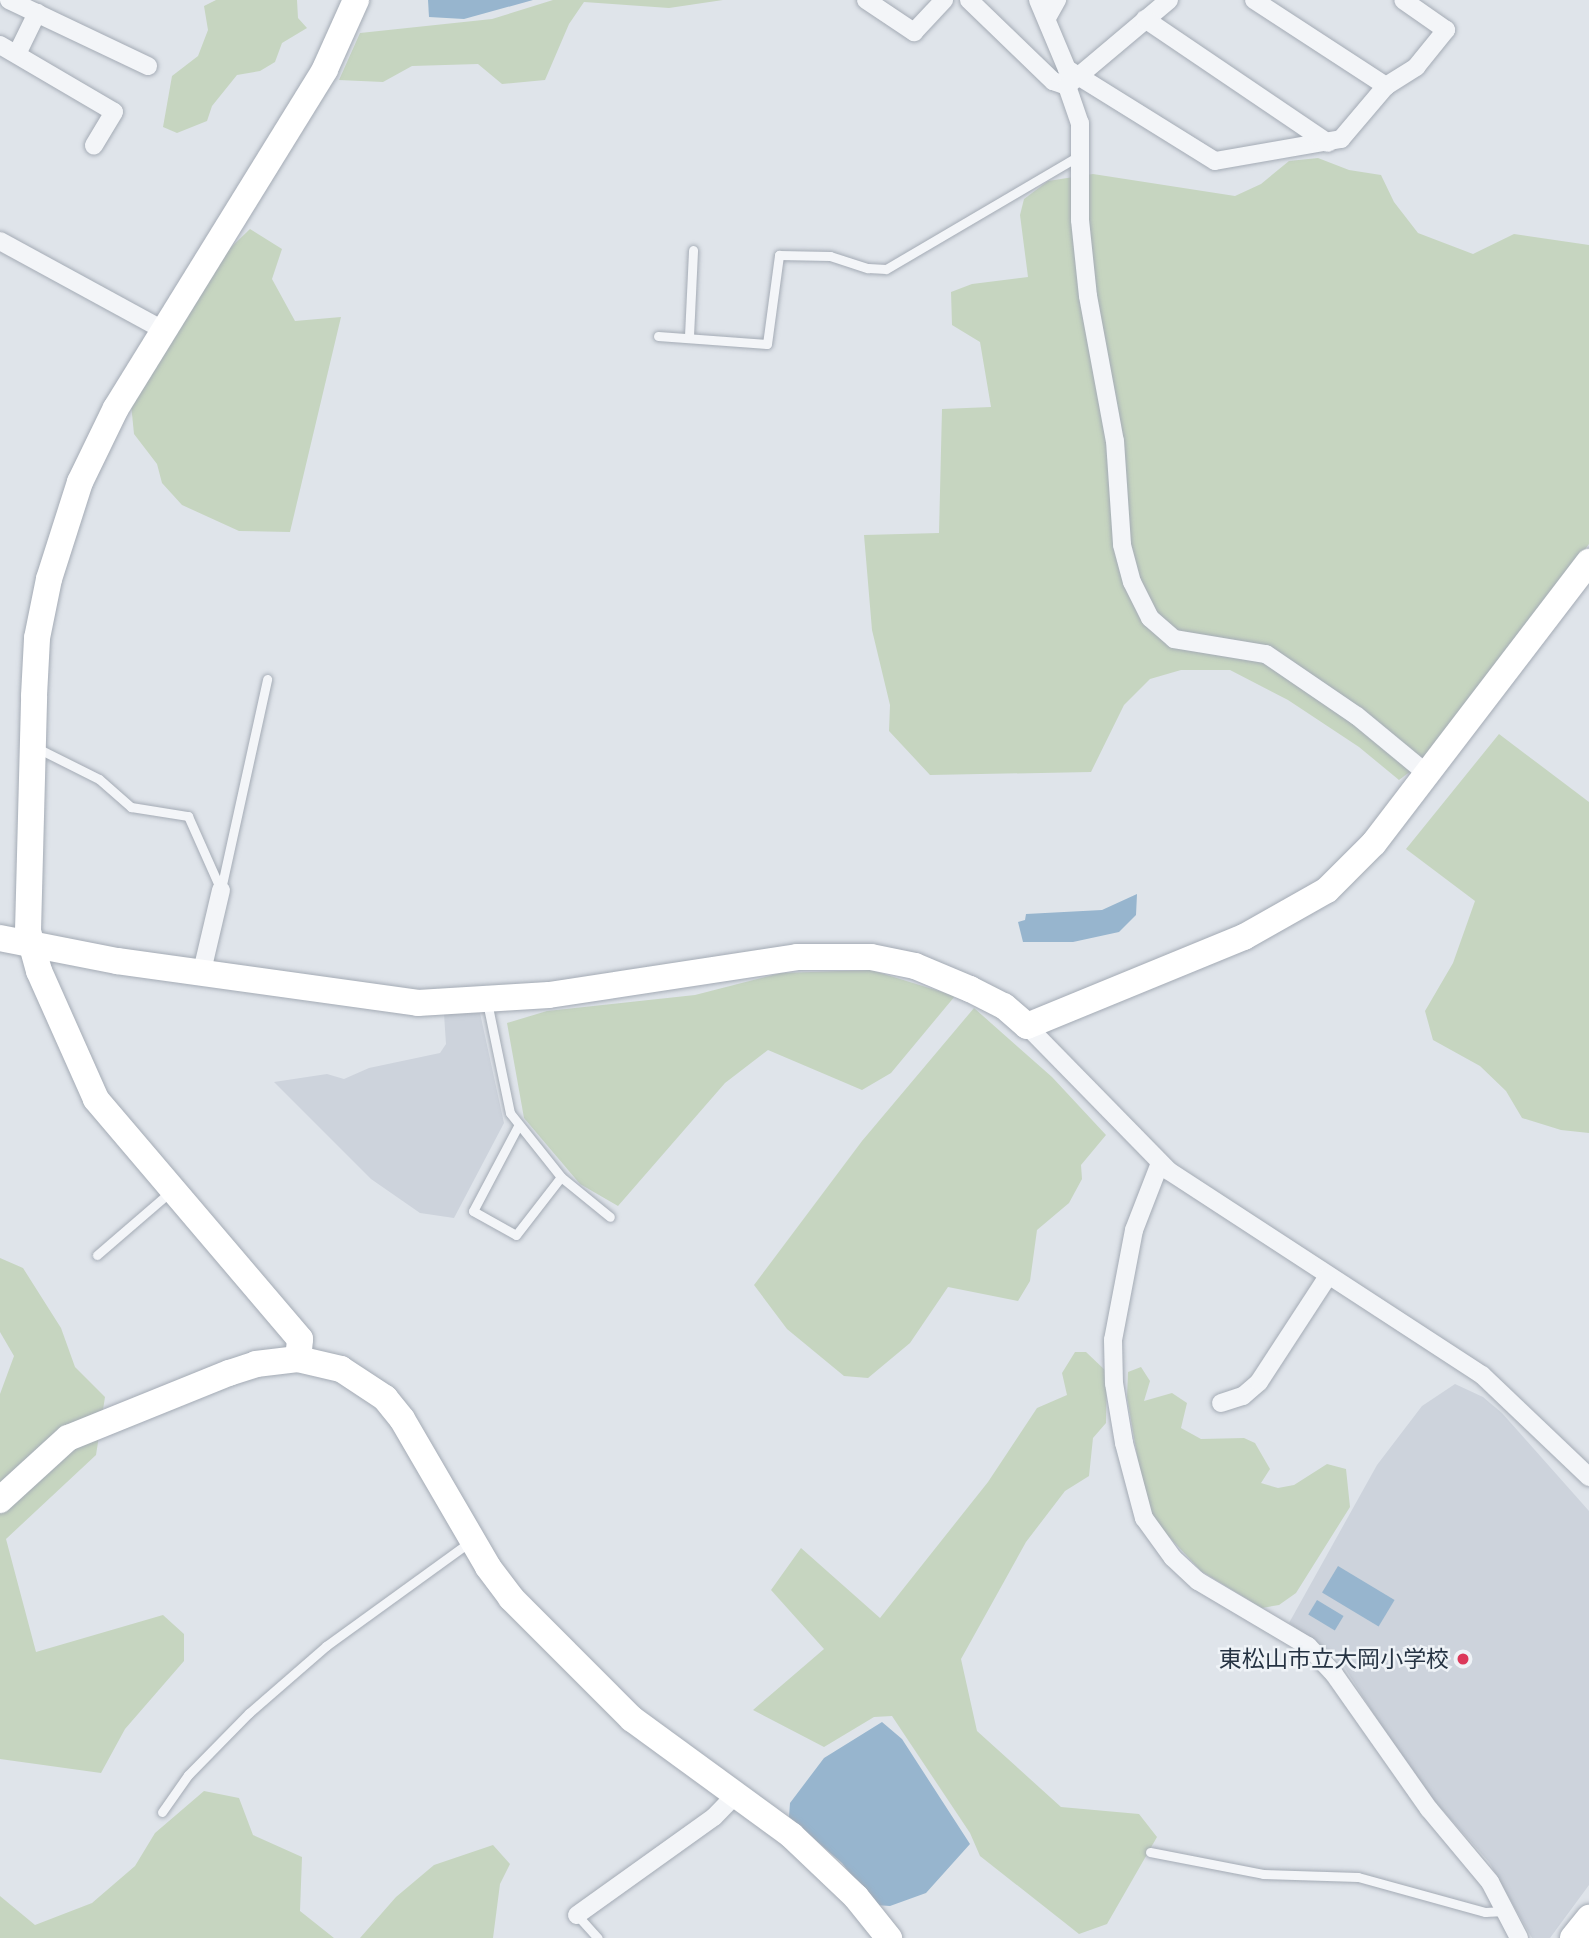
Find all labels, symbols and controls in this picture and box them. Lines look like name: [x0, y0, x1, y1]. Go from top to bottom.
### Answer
place label: 東松山市立大岡小学校: [1219, 1645, 1449, 1673]
marker: 東松山市立大岡小学校: [1455, 1651, 1471, 1667]

